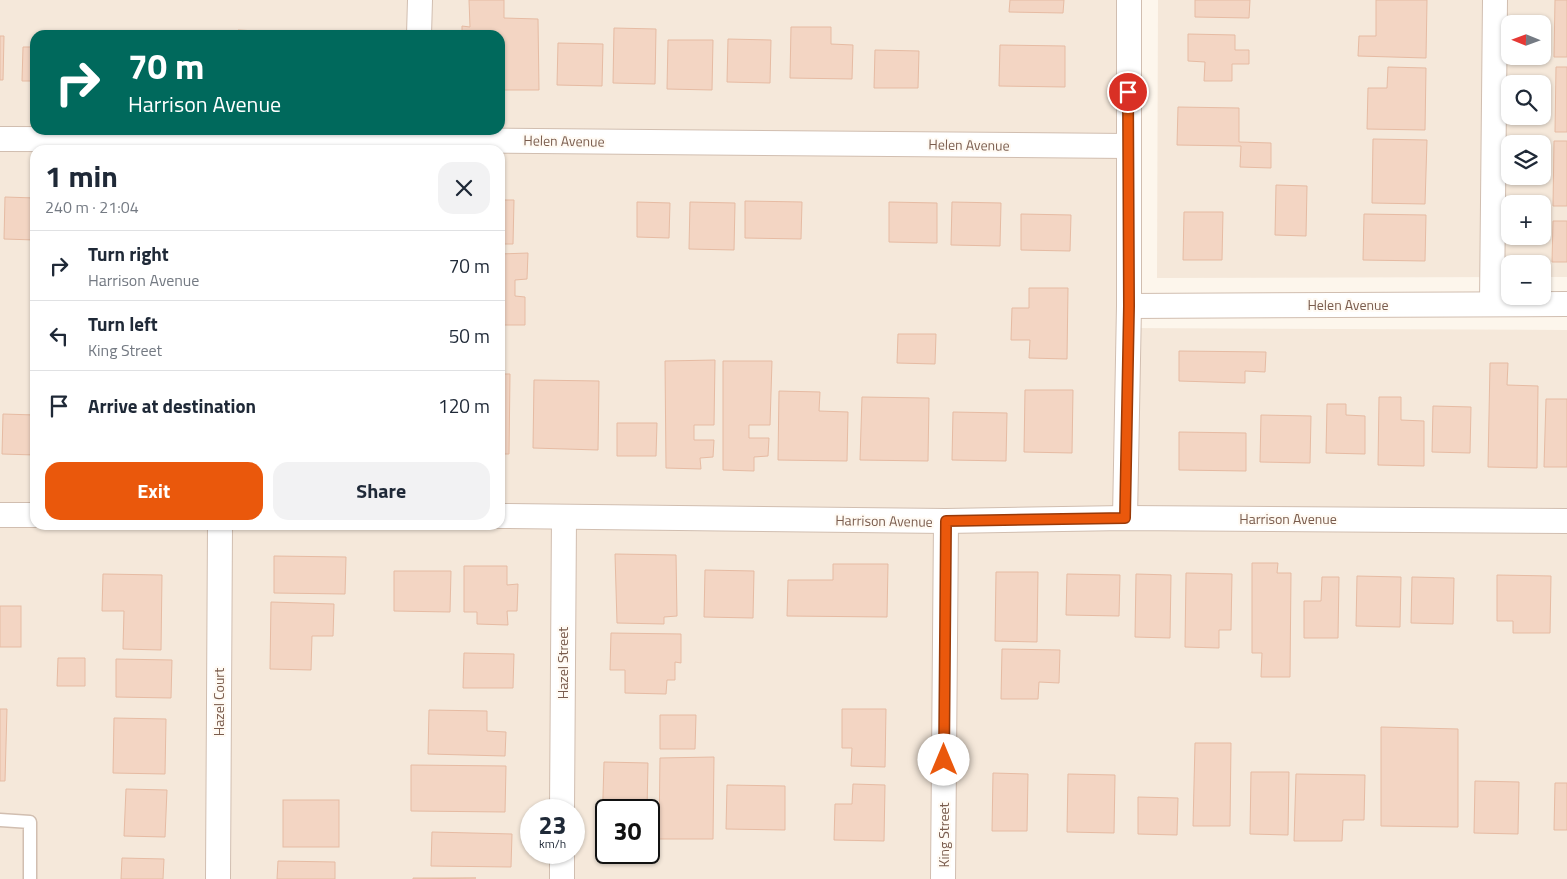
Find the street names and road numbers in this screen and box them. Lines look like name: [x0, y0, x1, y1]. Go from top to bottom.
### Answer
street label: Helen Avenue: [523, 129, 605, 152]
street label: Helen Avenue: [928, 133, 1010, 156]
street label: Helen Avenue: [1307, 294, 1389, 315]
street label: Harrison Avenue: [1239, 508, 1337, 529]
street label: Harrison Avenue: [835, 509, 933, 532]
street label: Hazel Street: [552, 627, 573, 699]
street label: Hazel Court: [208, 668, 229, 736]
street label: King Street: [933, 802, 954, 867]

